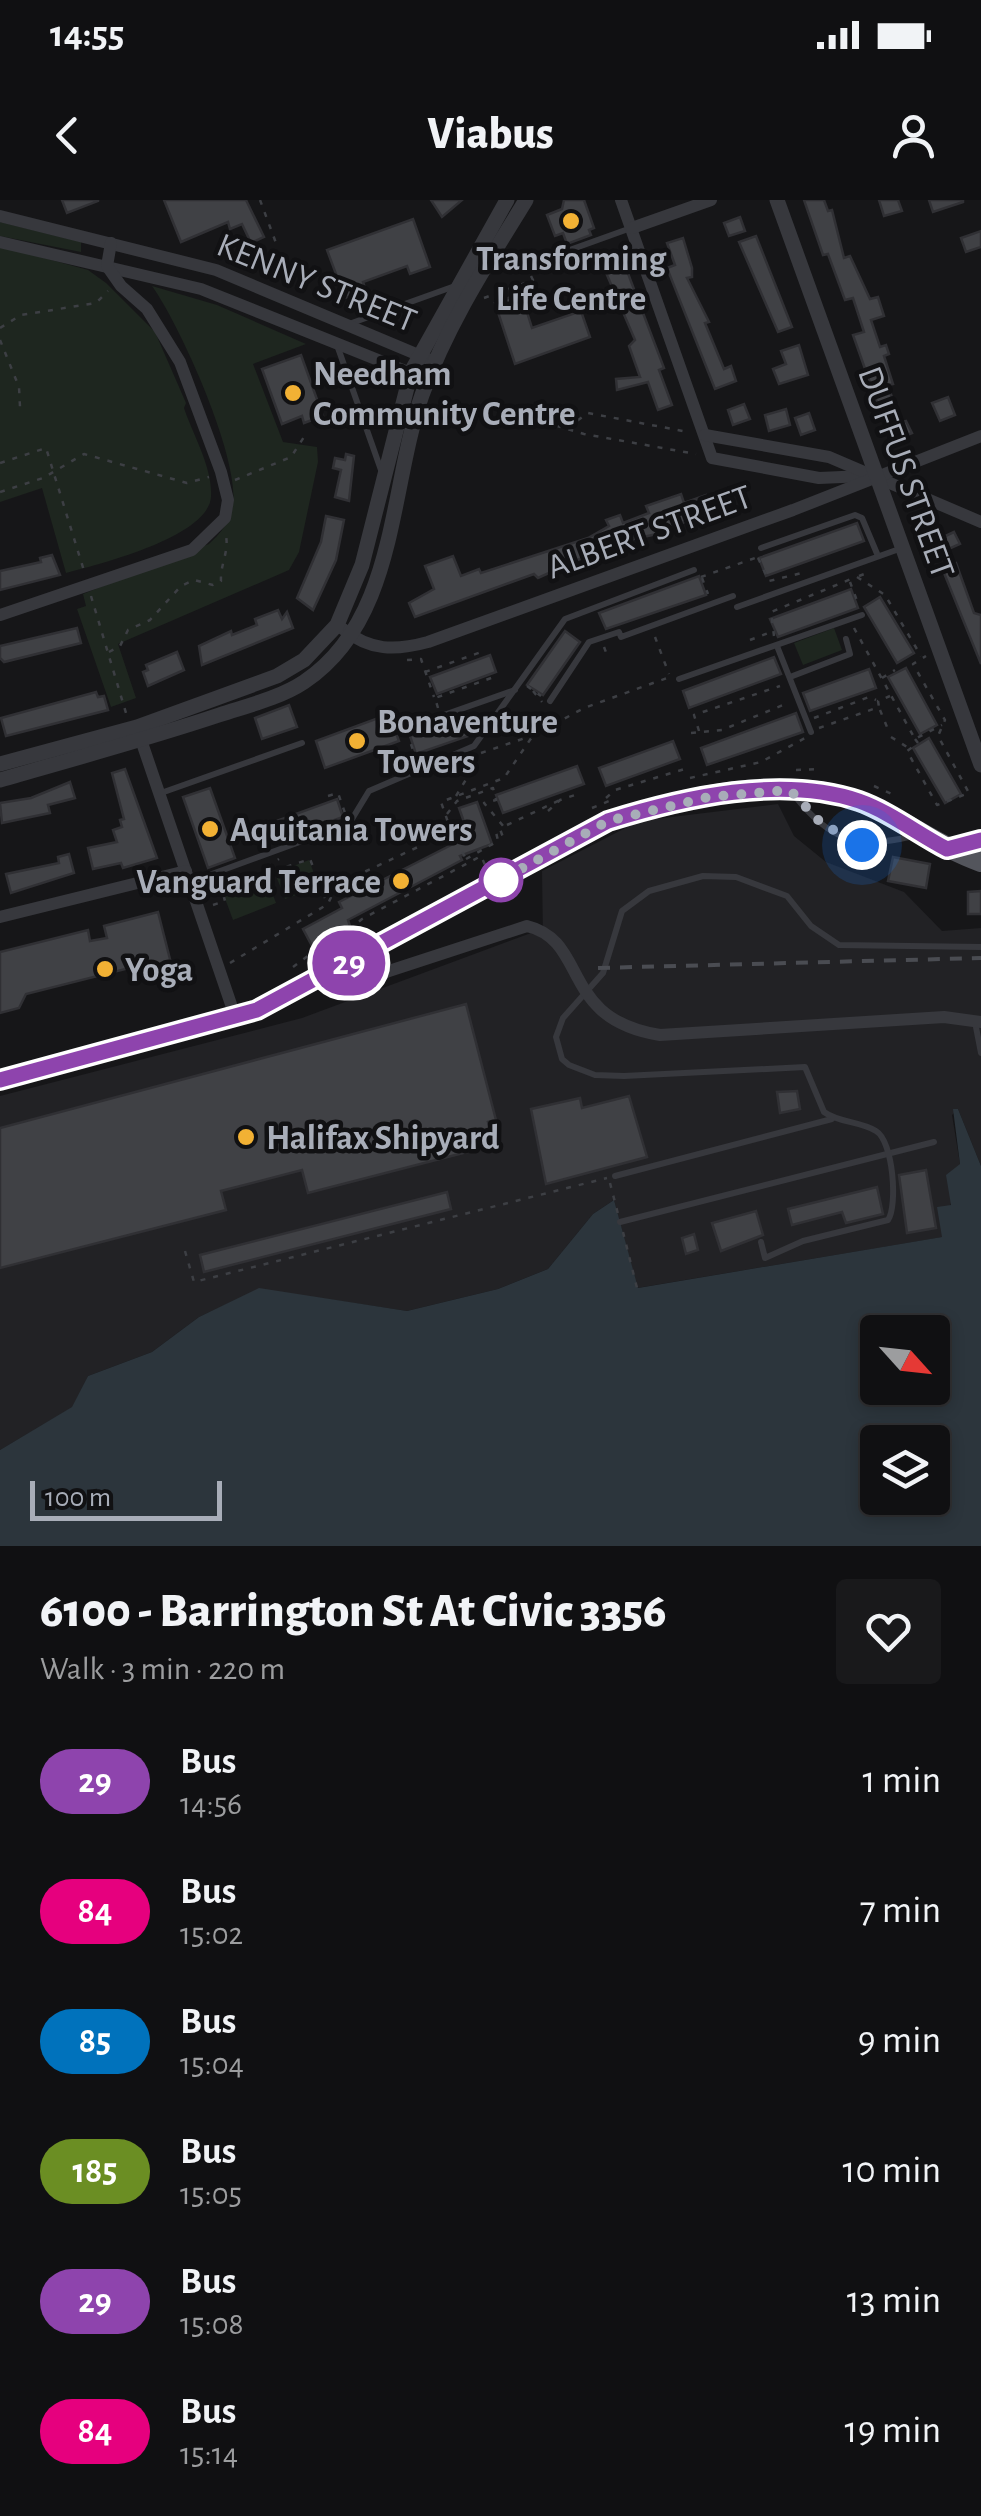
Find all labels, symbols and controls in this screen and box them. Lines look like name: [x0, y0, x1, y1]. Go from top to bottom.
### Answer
text: 14:55: [50, 16, 124, 54]
icon: back: [40, 108, 95, 163]
icon: person: [886, 108, 941, 163]
text: Viabus: [427, 112, 554, 157]
marker: Transforming Life Centre: [560, 210, 582, 232]
street label: KENNY STREET: [212, 228, 421, 339]
place label: Transforming Life Centre: [476, 242, 666, 317]
place label: Needham Community Centre: [313, 357, 575, 432]
street label: DUFFUS STREET: [851, 362, 960, 583]
marker: Needham Community Centre: [282, 382, 304, 404]
street label: ALBERT STREET: [543, 479, 756, 586]
place label: Bonaventure Towers: [377, 705, 558, 780]
marker: Bonaventure Towers: [346, 730, 368, 752]
place label: Aquitania Towers: [230, 813, 473, 848]
marker: Aquitania Towers: [199, 818, 221, 840]
your location: [837, 820, 887, 870]
unlabelled marker: [480, 859, 522, 901]
place label: Vanguard Terrace: [136, 865, 381, 900]
marker: Vanguard Terrace: [390, 870, 412, 892]
line badge: 29: [304, 930, 394, 996]
text: 29: [332, 946, 366, 981]
place label: Yoga: [125, 953, 193, 988]
marker: Yoga: [94, 958, 116, 980]
place label: Halifax Shipyard: [266, 1121, 500, 1156]
marker: Halifax Shipyard: [235, 1126, 257, 1148]
north arrow: [860, 1315, 950, 1405]
map controls: [860, 1315, 950, 1515]
button: layers: [860, 1425, 950, 1515]
scale bar: [30, 1476, 222, 1520]
text: 100 m: [45, 1484, 111, 1512]
button: heart: [836, 1579, 941, 1684]
text: 6100 - Barrington St At Civic 3356: [40, 1588, 667, 1636]
text: Walk · 3 min · 220 m: [40, 1653, 285, 1685]
text: Bus: [180, 1743, 236, 1781]
text: 1 min: [862, 1762, 941, 1800]
text: 29: [78, 1764, 112, 1799]
text: 14:56: [180, 1788, 242, 1820]
text: Bus: [180, 1873, 236, 1911]
text: 7 min: [860, 1892, 941, 1930]
text: 84: [78, 1894, 112, 1929]
text: 15:02: [180, 1918, 243, 1950]
text: Bus: [180, 2003, 236, 2041]
text: 9 min: [858, 2022, 941, 2060]
text: 85: [79, 2024, 111, 2059]
text: 15:04: [180, 2048, 244, 2080]
text: Bus: [180, 2133, 236, 2171]
text: 10 min: [842, 2152, 941, 2190]
text: 185: [73, 2154, 117, 2189]
text: 15:05: [180, 2178, 242, 2210]
text: Bus: [180, 2263, 236, 2301]
text: 13 min: [847, 2282, 941, 2320]
text: 29: [78, 2284, 112, 2319]
text: 15:08: [180, 2308, 244, 2340]
text: Bus: [180, 2393, 236, 2431]
text: 19 min: [845, 2412, 941, 2450]
text: 84: [78, 2414, 112, 2449]
text: 15:14: [180, 2438, 238, 2470]

